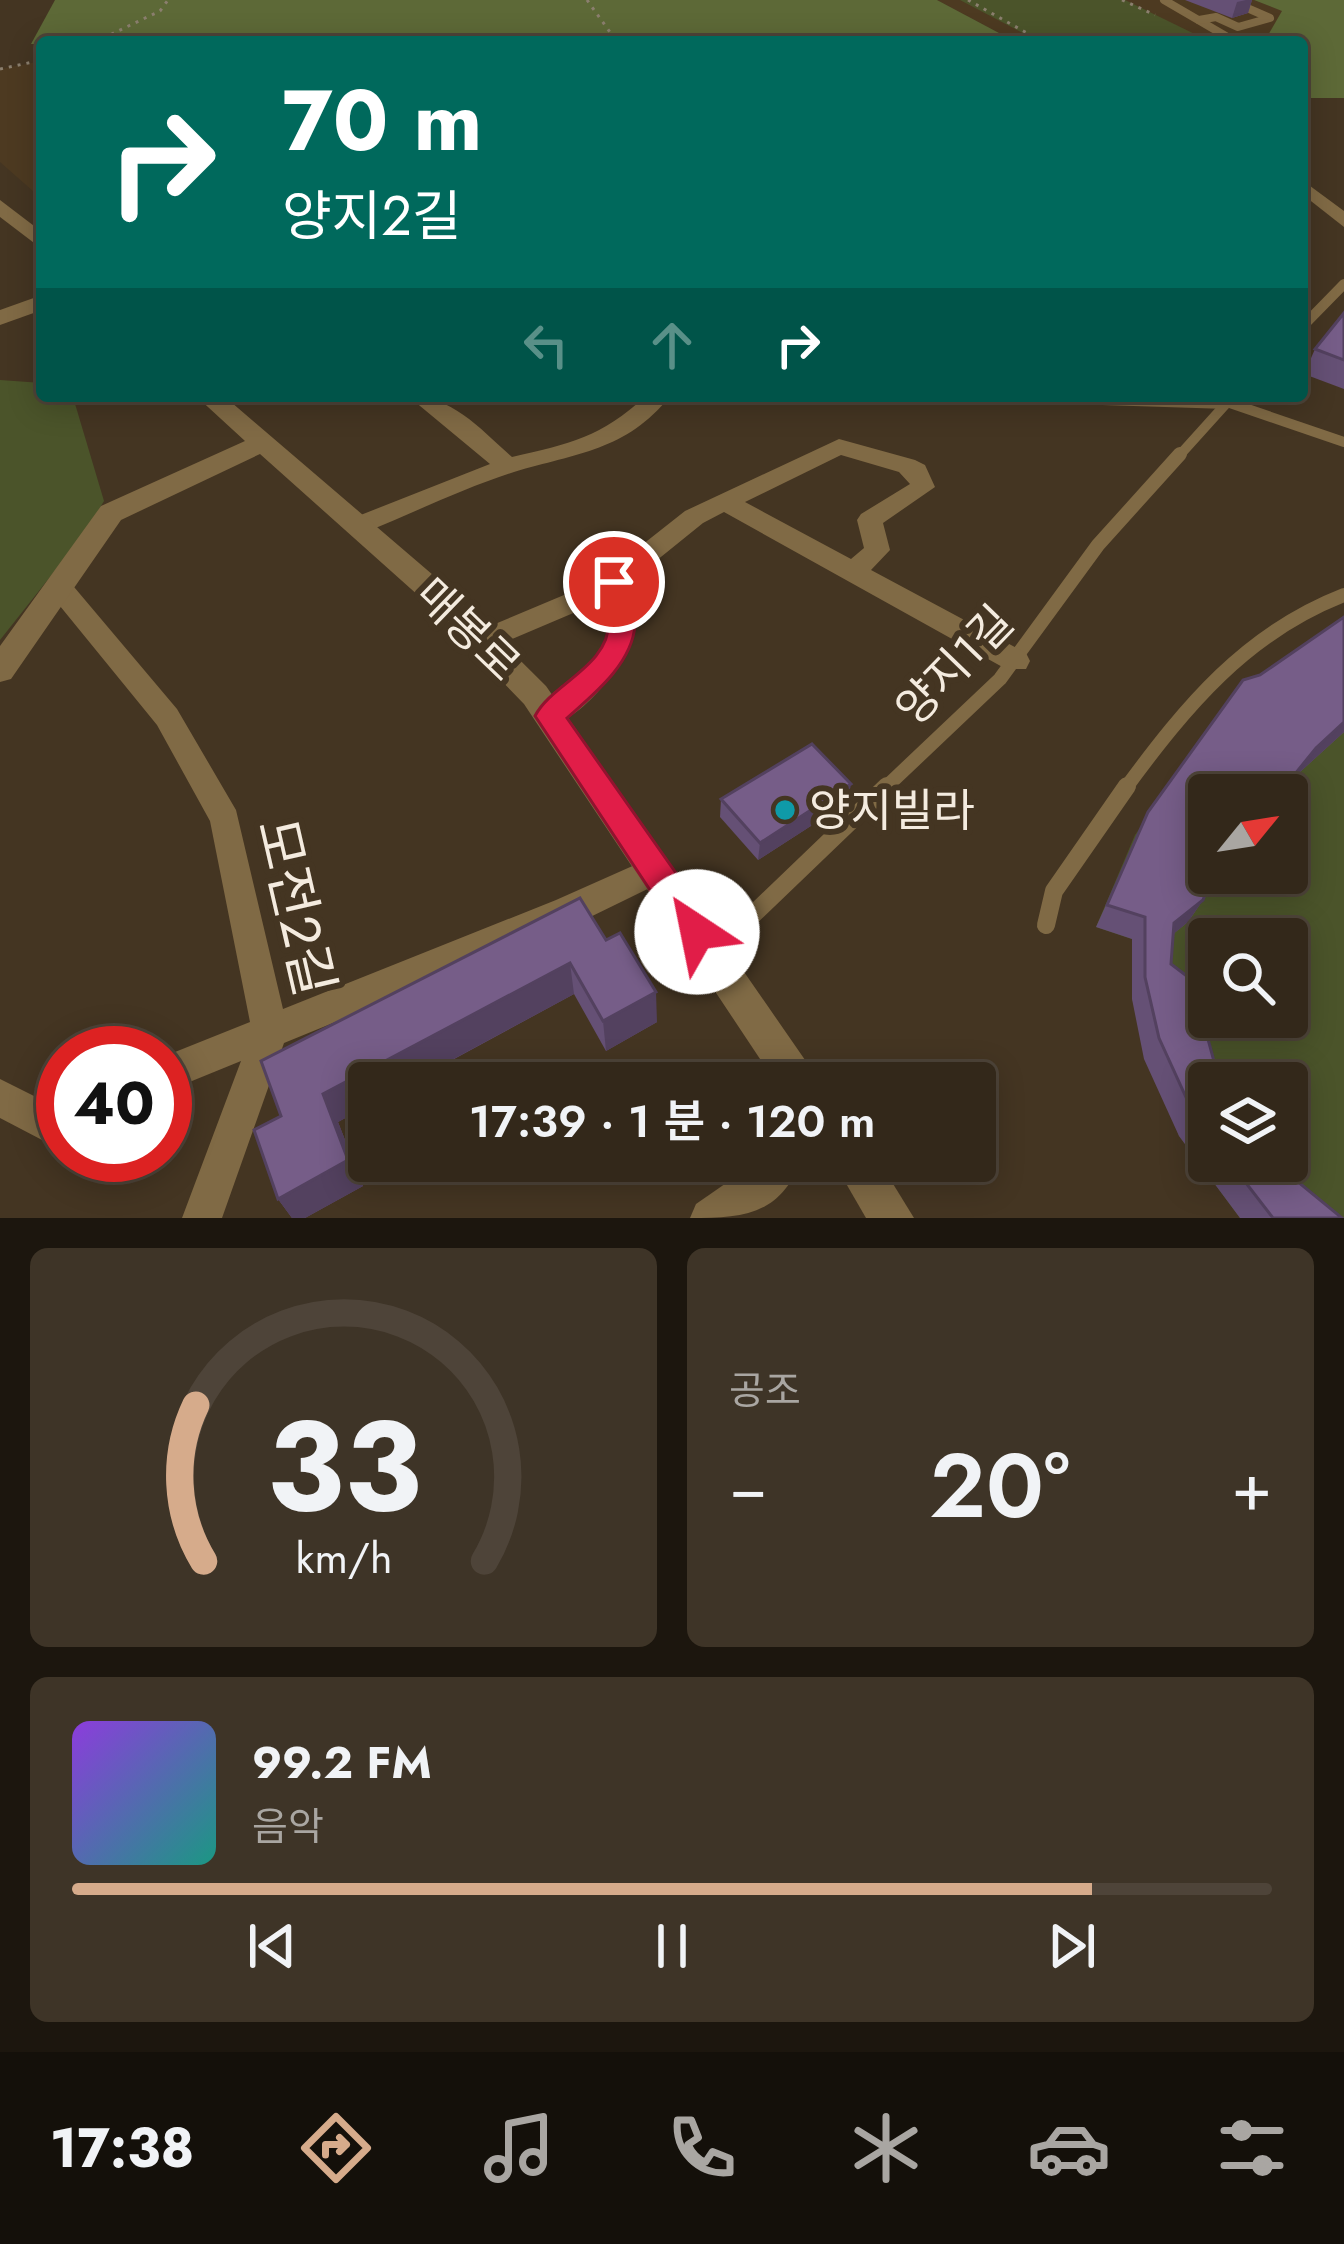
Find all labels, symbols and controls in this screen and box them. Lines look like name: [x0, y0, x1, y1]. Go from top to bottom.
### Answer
text: 70 m: [282, 60, 482, 182]
icon: right: [84, 84, 240, 240]
text: 양지2길: [282, 177, 462, 255]
icon: left: [513, 312, 579, 378]
icon: ahead: [639, 312, 705, 378]
icon: right: [765, 312, 831, 378]
pin: [563, 531, 665, 633]
icon: arrive: [581, 549, 647, 615]
street label: 매봉로: [400, 563, 535, 696]
street label: 양지1길: [881, 591, 1028, 740]
north arrow: [1188, 774, 1308, 894]
map controls: [1188, 774, 1308, 1182]
place label: 양지빌라: [809, 778, 975, 843]
marker: 양지빌라: [772, 797, 798, 823]
street label: 모전2길: [238, 811, 354, 1003]
position arrow: [634, 869, 760, 995]
button: search: [1188, 918, 1308, 1038]
speed limit sign: 40: [36, 1026, 192, 1182]
button: layers: [1188, 1062, 1308, 1182]
text: 17:39 · 1 분 · 120 m: [469, 1089, 875, 1154]
text: 공조: [729, 1362, 801, 1419]
text: 33: [266, 1376, 421, 1557]
text: 20°: [929, 1421, 1070, 1551]
text: −: [729, 1439, 768, 1535]
text: +: [1231, 1439, 1272, 1535]
text: km/h: [295, 1526, 392, 1588]
text: 99.2 FM: [252, 1730, 432, 1795]
text: 음악: [252, 1798, 324, 1855]
icon: previous: [239, 1913, 305, 1979]
icon: pause: [639, 1913, 705, 1979]
icon: next: [1039, 1913, 1105, 1979]
icon: directions: [294, 2106, 378, 2190]
icon: music: [477, 2106, 561, 2190]
icon: phone: [660, 2106, 744, 2190]
icon: climate: [844, 2106, 928, 2190]
icon: car: [1027, 2106, 1111, 2190]
icon: filters: [1210, 2106, 1294, 2190]
text: 17:38: [50, 2109, 194, 2187]

